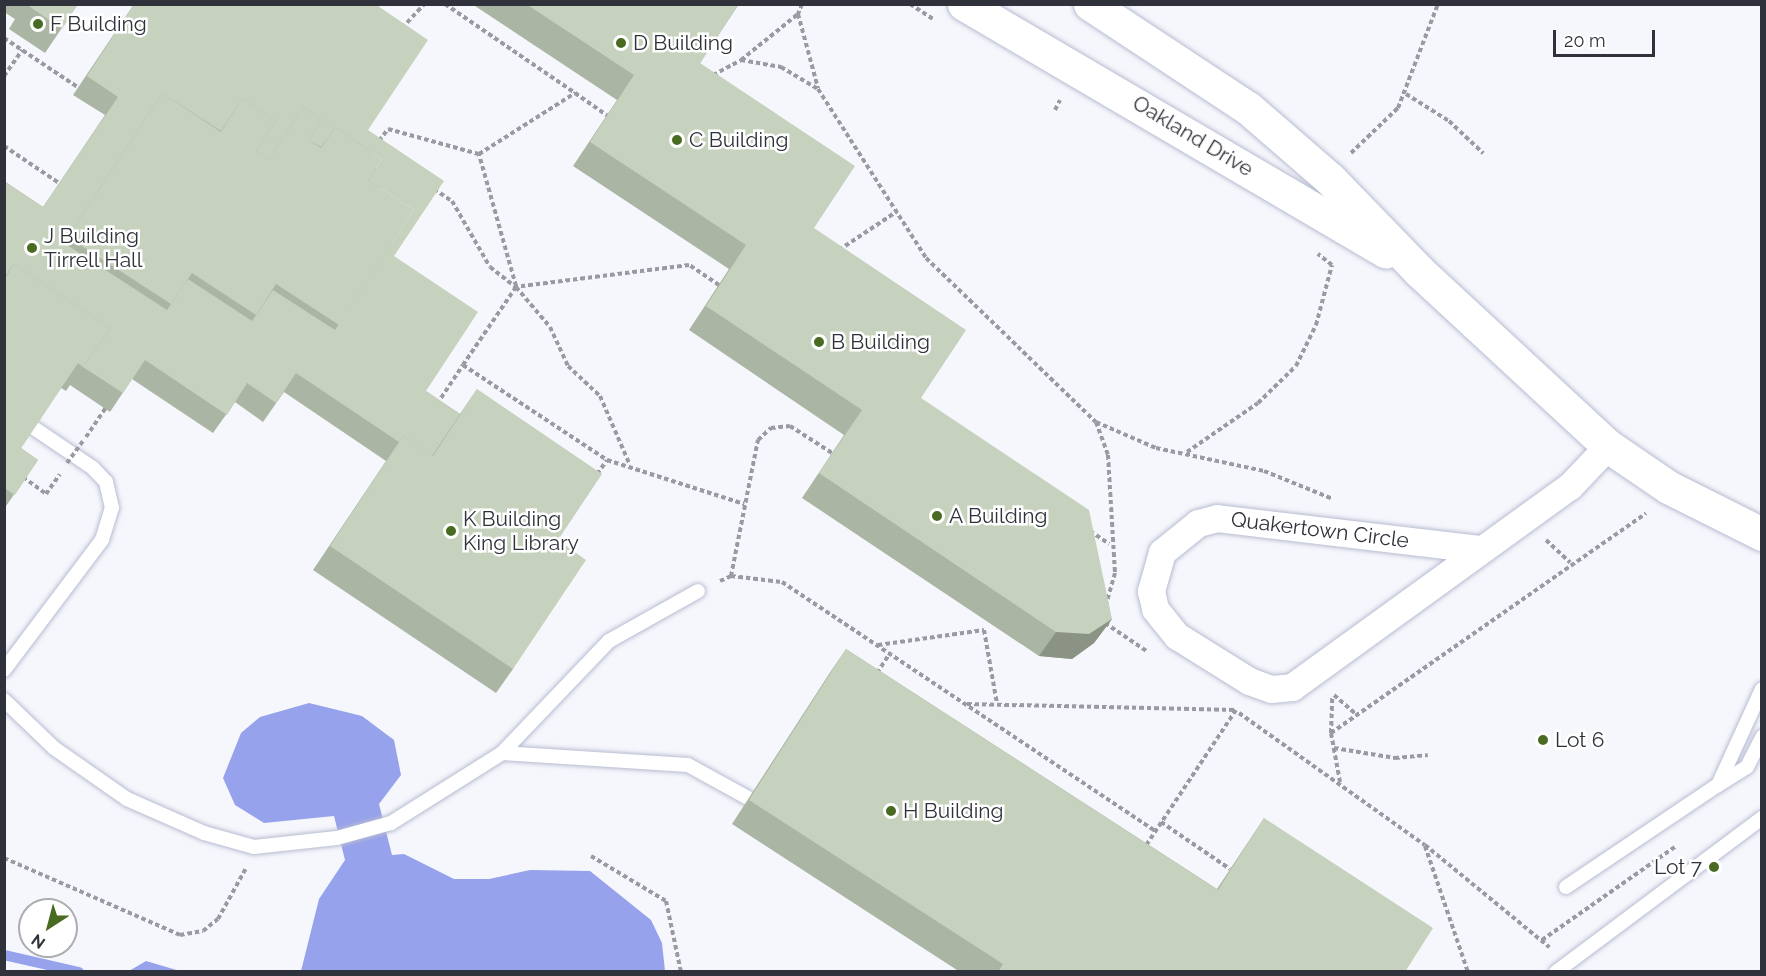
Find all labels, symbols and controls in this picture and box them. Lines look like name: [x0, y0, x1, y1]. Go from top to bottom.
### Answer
place label: F Building: [50, 11, 147, 37]
marker: F Building: [31, 17, 45, 31]
scale bar: [1556, 18, 1658, 56]
place label: D Building: [633, 30, 733, 56]
text: 20 m: [1564, 30, 1606, 51]
marker: D Building: [614, 36, 628, 50]
street label: Oakland Drive: [1128, 90, 1258, 182]
place label: C Building: [689, 127, 788, 153]
marker: C Building: [670, 133, 684, 147]
place label: J Building Tirrell Hall: [44, 223, 143, 273]
marker: J Building Tirrell Hall: [25, 241, 39, 255]
place label: B Building: [831, 329, 930, 355]
marker: B Building: [812, 335, 826, 349]
place label: A Building: [949, 503, 1048, 529]
place label: K Building King Library: [463, 506, 579, 556]
street label: Quakertown Circle: [1230, 507, 1410, 553]
marker: A Building: [930, 509, 944, 523]
marker: K Building King Library: [444, 524, 458, 538]
place label: Lot 6: [1555, 727, 1604, 753]
marker: Lot 6: [1536, 733, 1550, 747]
place label: H Building: [903, 798, 1003, 824]
marker: H Building: [884, 804, 898, 818]
place label: Lot 7: [1654, 854, 1702, 880]
marker: Lot 7: [1707, 860, 1721, 874]
north arrow: [18, 898, 78, 958]
text: N: [28, 930, 49, 953]

